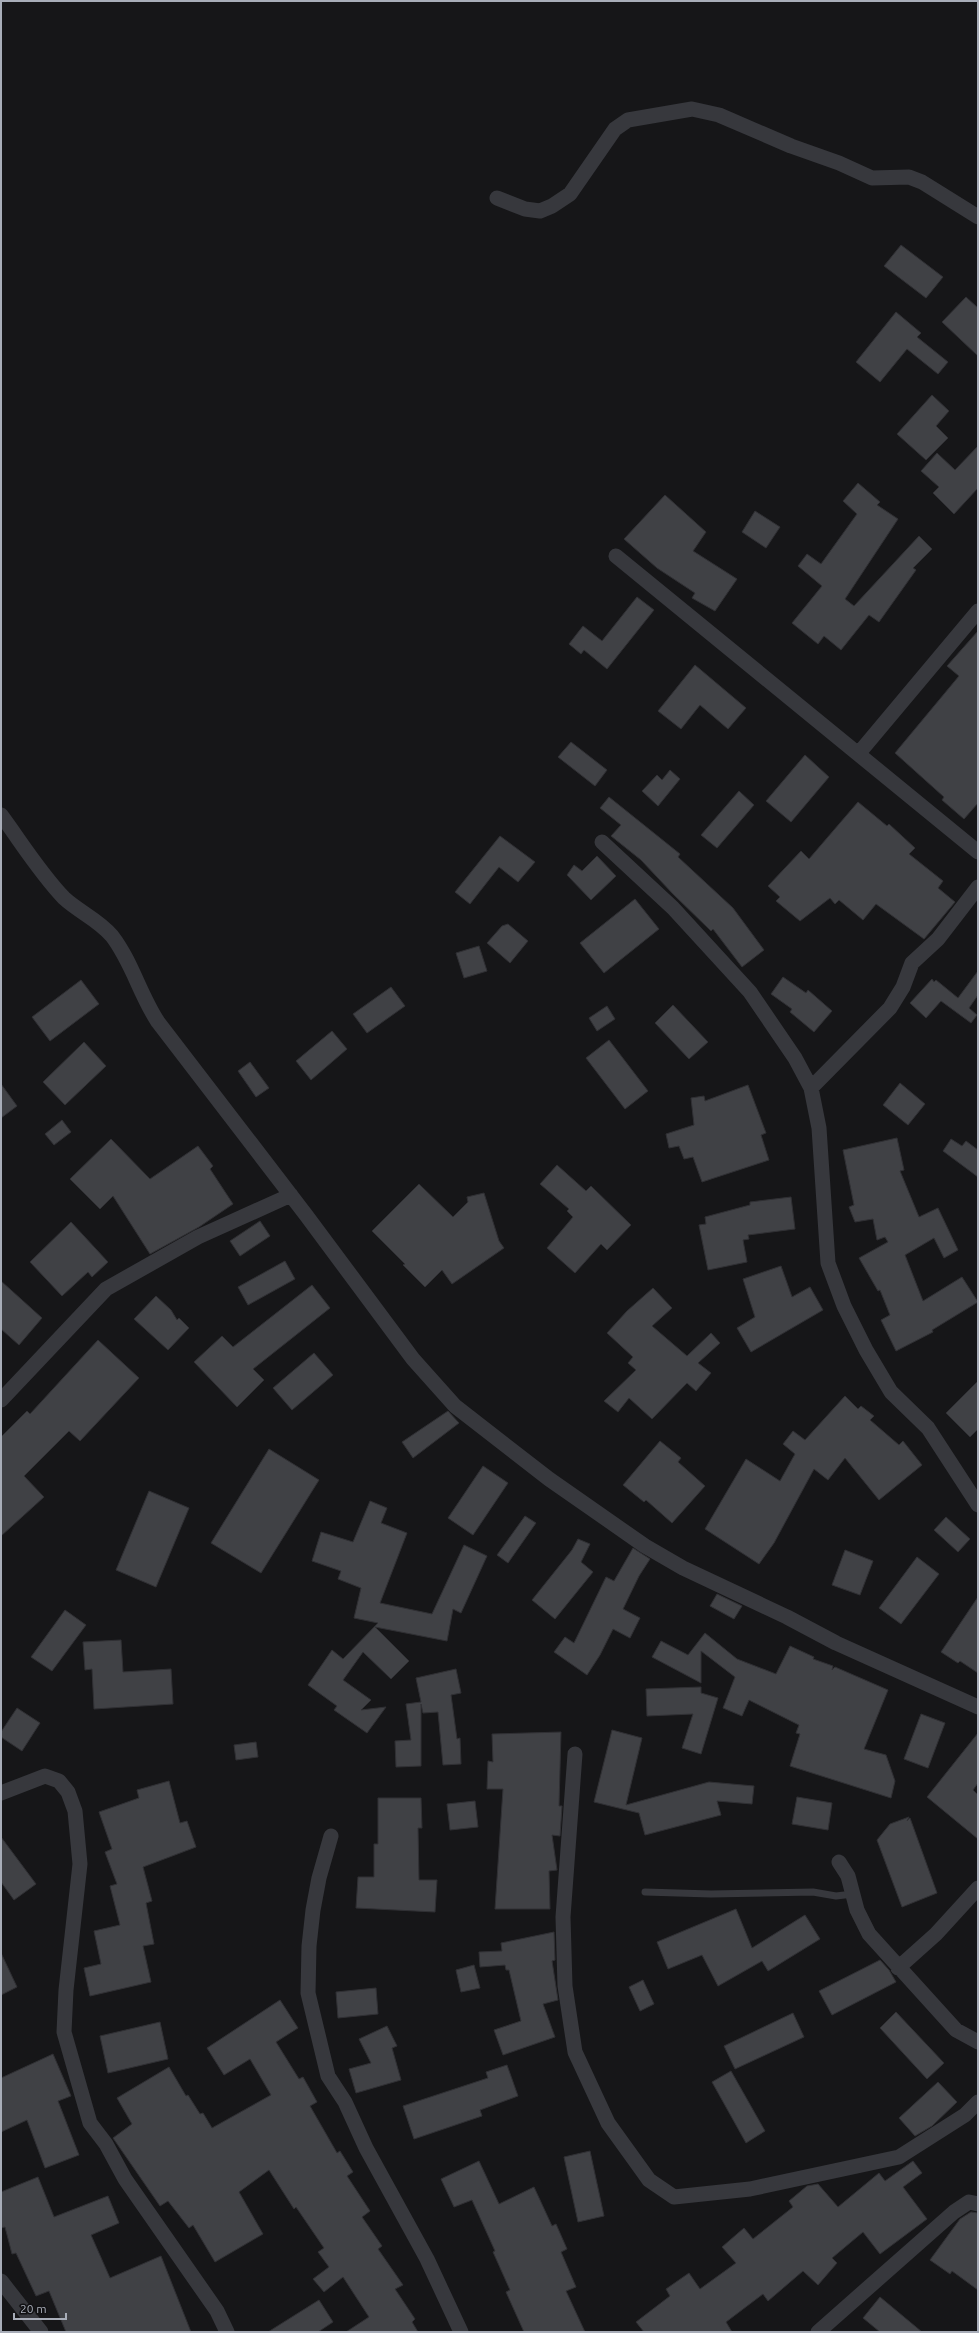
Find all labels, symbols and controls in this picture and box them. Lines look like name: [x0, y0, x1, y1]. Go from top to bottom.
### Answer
scale bar: [14, 2295, 66, 2321]
text: 20 m: [20, 2302, 47, 2315]

